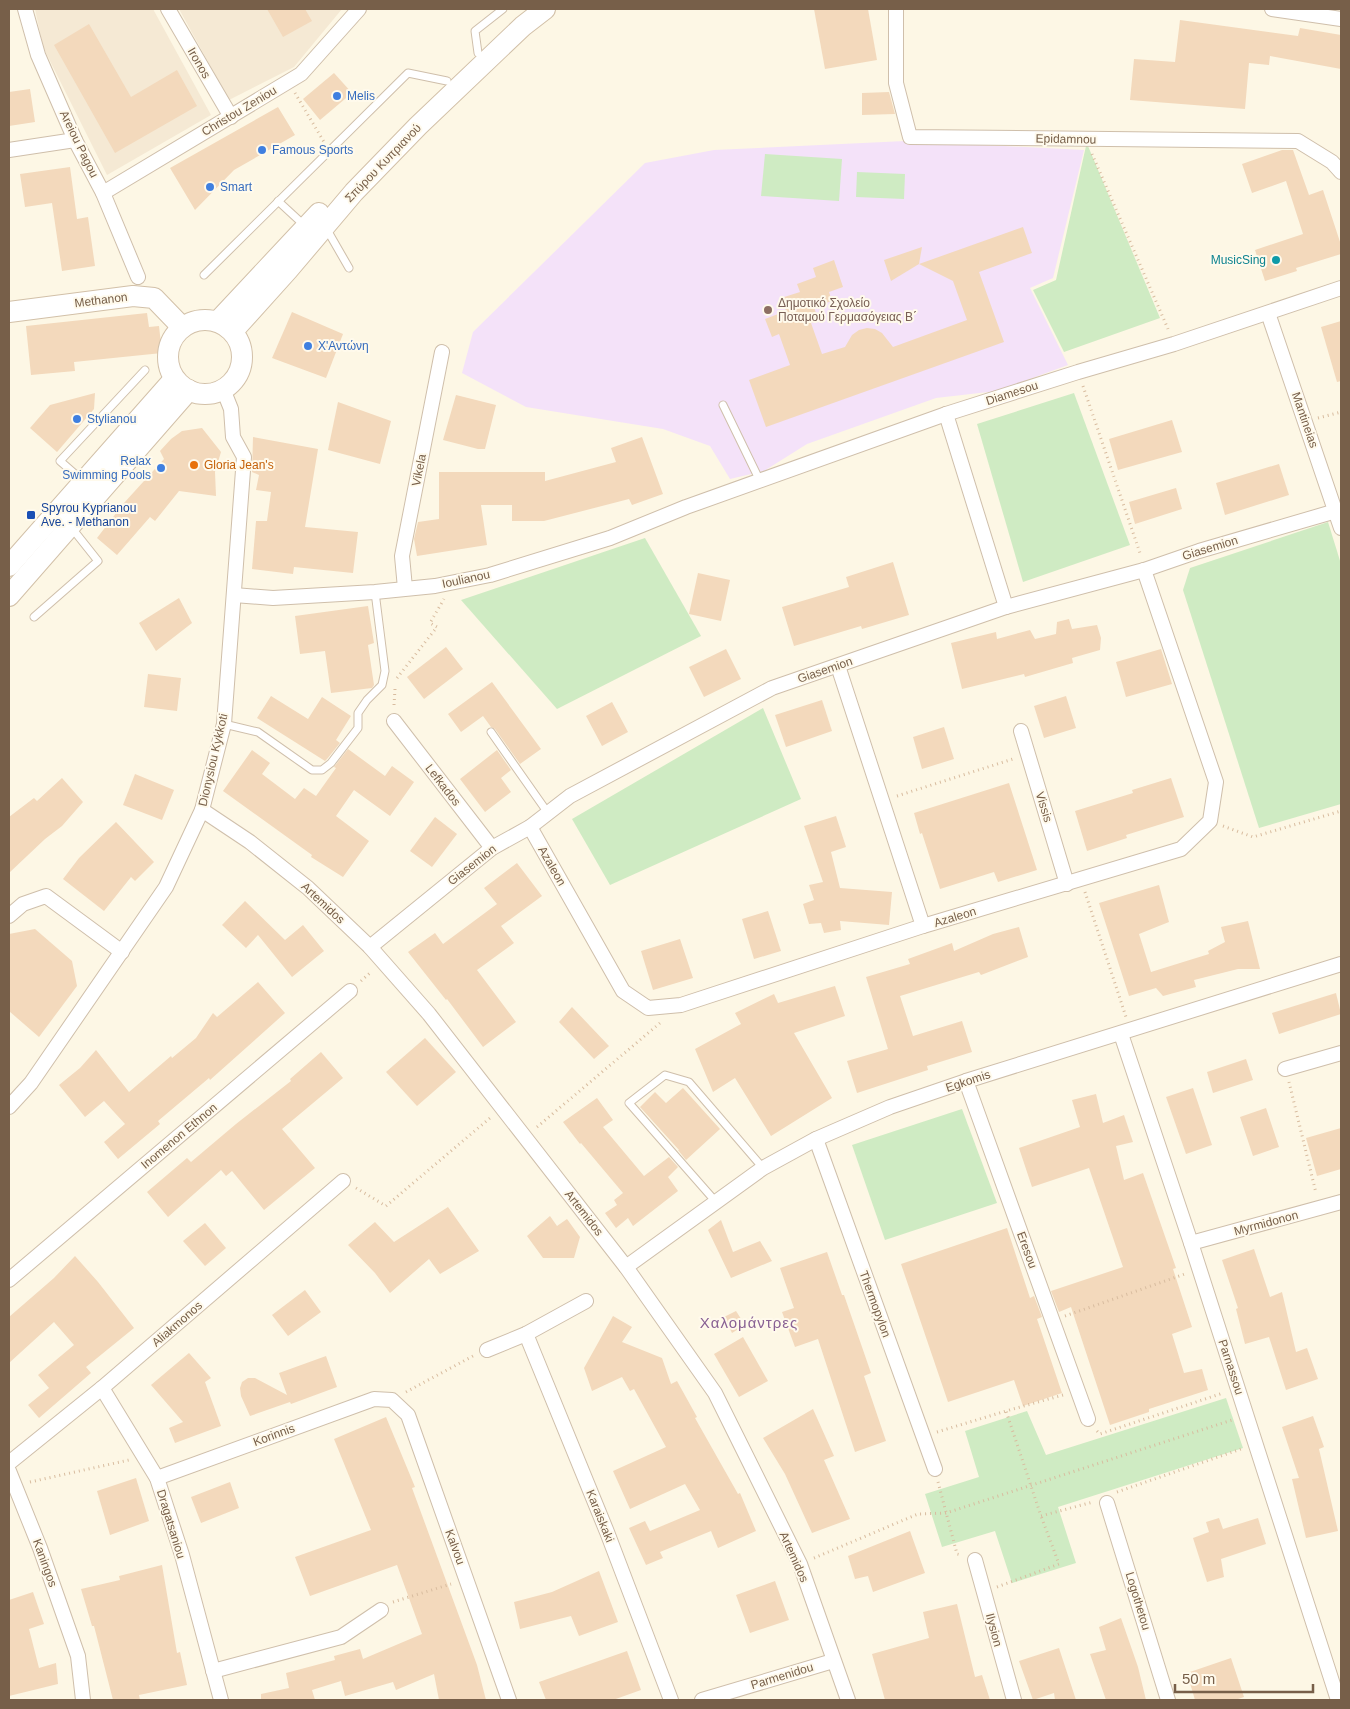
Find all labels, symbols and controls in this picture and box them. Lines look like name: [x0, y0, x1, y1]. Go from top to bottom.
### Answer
street label: Ironos: [185, 45, 213, 81]
street label: Christou Zeniou: [199, 83, 279, 139]
place label: Melis: [347, 89, 375, 103]
marker: Melis: [331, 90, 343, 102]
street label: Areiou Pagou: [57, 108, 101, 180]
street label: Σπύρου Κυπριανού: [342, 121, 424, 205]
street label: Epidamnou: [1036, 131, 1096, 147]
place label: Famous Sports: [272, 143, 353, 157]
marker: Famous Sports: [256, 144, 268, 156]
place label: Smart: [220, 180, 253, 194]
marker: Smart: [204, 181, 216, 193]
place label: MusicSing: [1211, 253, 1266, 267]
marker: MusicSing: [1270, 254, 1282, 266]
street label: Methanon: [74, 290, 128, 310]
place label: Δημοτικό Σχολείο Ποταμού Γερμασόγειας Β΄: [778, 296, 917, 324]
marker: Δημοτικό Σχολείο Ποταμού Γερμασόγειας Β΄: [762, 304, 774, 316]
place label: Χ'Αντώνη: [318, 339, 369, 353]
marker: Χ'Αντώνη: [302, 340, 314, 352]
street label: Diamesou: [984, 378, 1040, 408]
street label: Mantineias: [1289, 390, 1321, 450]
place label: Stylianou: [87, 412, 136, 426]
marker: Stylianou: [71, 413, 83, 425]
street label: Vikela: [409, 452, 429, 487]
place label: Relax Swimming Pools: [62, 454, 151, 482]
place label: Gloria Jean's: [204, 458, 274, 472]
marker: Gloria Jean's: [188, 459, 200, 471]
marker: Relax Swimming Pools: [155, 462, 167, 474]
place label: Spyrou Kyprianou Ave. - Methanon: [41, 501, 136, 529]
marker: Spyrou Kyprianou Ave. - Methanon: [25, 509, 37, 521]
street label: Giasemion: [1181, 533, 1239, 563]
street label: Ioulianou: [441, 567, 491, 591]
street label: Giasemion: [796, 654, 854, 686]
street label: Dionysiou Kykkoti: [196, 712, 230, 808]
street label: Lefkados: [422, 762, 464, 808]
street label: Vissis: [1033, 790, 1055, 824]
street label: Giasemion: [445, 842, 499, 888]
street label: Azaleon: [535, 844, 569, 888]
street label: Artemidos: [298, 879, 348, 927]
street label: Azaleon: [932, 904, 978, 930]
street label: Egkomis: [944, 1067, 992, 1095]
street label: Inomenon Ethnon: [138, 1100, 220, 1172]
street label: Artemidos: [562, 1187, 606, 1239]
street label: Myrmidonon: [1232, 1208, 1300, 1238]
street label: Eresou: [1014, 1230, 1040, 1270]
street label: Thermopylon: [856, 1269, 894, 1339]
street label: Aliakmonos: [149, 1298, 205, 1350]
district label: Χαλομάντρες: [700, 1314, 798, 1331]
street label: Parnassou: [1215, 1338, 1247, 1396]
street label: Korinnis: [251, 1421, 297, 1449]
street label: Dragatsaniou: [154, 1488, 188, 1560]
street label: Karaiskaki: [583, 1488, 617, 1544]
street label: Kalvou: [442, 1527, 468, 1567]
street label: Artemidos: [777, 1529, 811, 1585]
street label: Kaningos: [30, 1537, 60, 1589]
street label: Logothetou: [1123, 1570, 1153, 1632]
street label: Ilysion: [983, 1612, 1005, 1648]
street label: Parmenidou: [749, 1660, 815, 1692]
scale bar: [1175, 1662, 1312, 1694]
text: 50 m: [1182, 1670, 1215, 1687]

